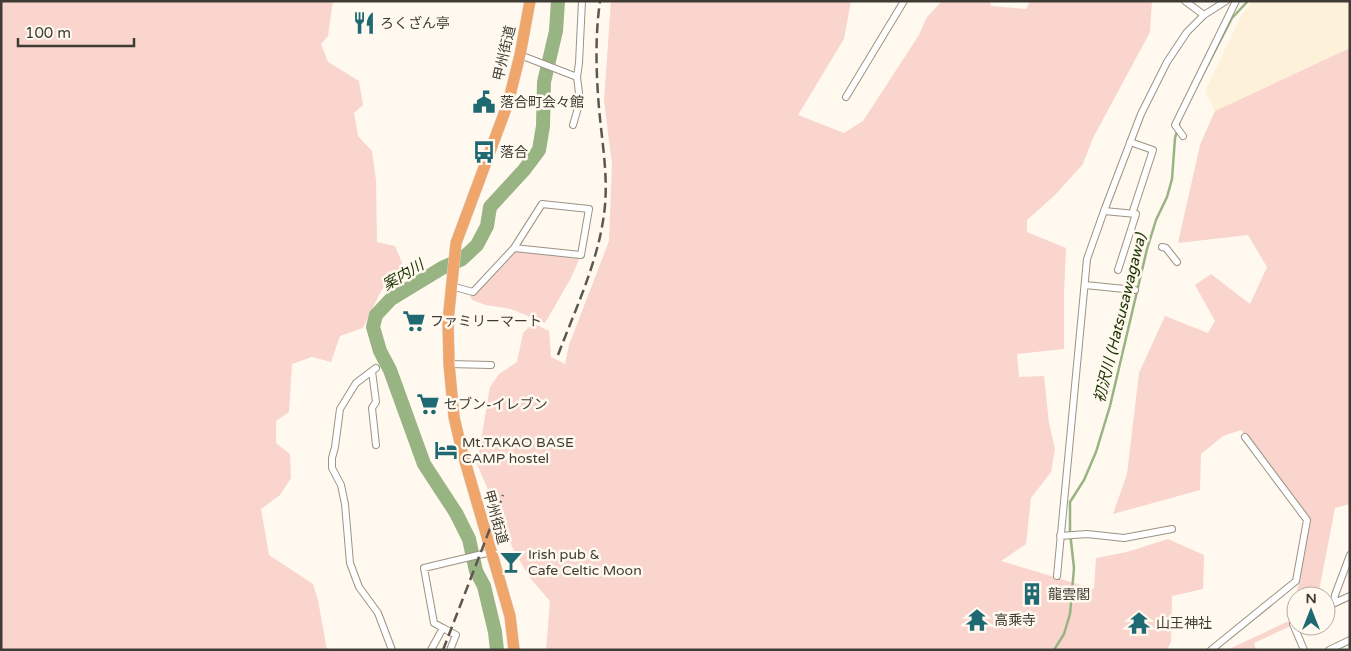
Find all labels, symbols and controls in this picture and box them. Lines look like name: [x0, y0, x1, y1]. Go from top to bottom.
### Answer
restaurant icon: ろくざん亭: [351, 10, 377, 36]
scale bar: [18, 15, 134, 47]
place label: ろくざん亭: [380, 15, 450, 32]
text: 100 m: [25, 24, 71, 42]
street label: 甲州街道: [490, 24, 519, 82]
public building icon: 落合町会々館: [471, 89, 497, 115]
place label: 落合町会々館: [500, 94, 584, 111]
bus stop icon: 落合: [471, 139, 497, 165]
place label: 落合: [500, 144, 528, 161]
water label: 初沢川 (Hatsusawagawa): [1090, 230, 1150, 404]
water label: 案内川: [379, 255, 429, 294]
supermarket icon: ファミリーマート: [401, 308, 427, 334]
place label: ファミリーマート: [430, 313, 542, 330]
supermarket icon: セブン-イレブン: [415, 391, 441, 417]
place label: セブン-イレブン: [444, 396, 548, 413]
place label: Mt.TAKAO BASE CAMP hostel: [462, 434, 574, 467]
hotel icon: Mt.TAKAO BASE CAMP hostel: [433, 437, 459, 463]
street label: 甲州街道: [480, 488, 511, 546]
place label: Irish pub & Cafe Celtic Moon: [528, 546, 642, 579]
bar icon: Irish pub & Cafe Celtic Moon: [498, 549, 524, 575]
building icon: 龍雲閣: [1019, 581, 1045, 607]
place label: 龍雲閣: [1048, 586, 1090, 603]
north arrow: [1286, 586, 1336, 636]
text: N: [1305, 590, 1317, 607]
temple icon: 高乘寺: [964, 607, 990, 633]
temple icon: 山王神社: [1126, 610, 1152, 636]
place label: 高乘寺: [994, 612, 1036, 629]
place label: 山王神社: [1156, 615, 1212, 632]

